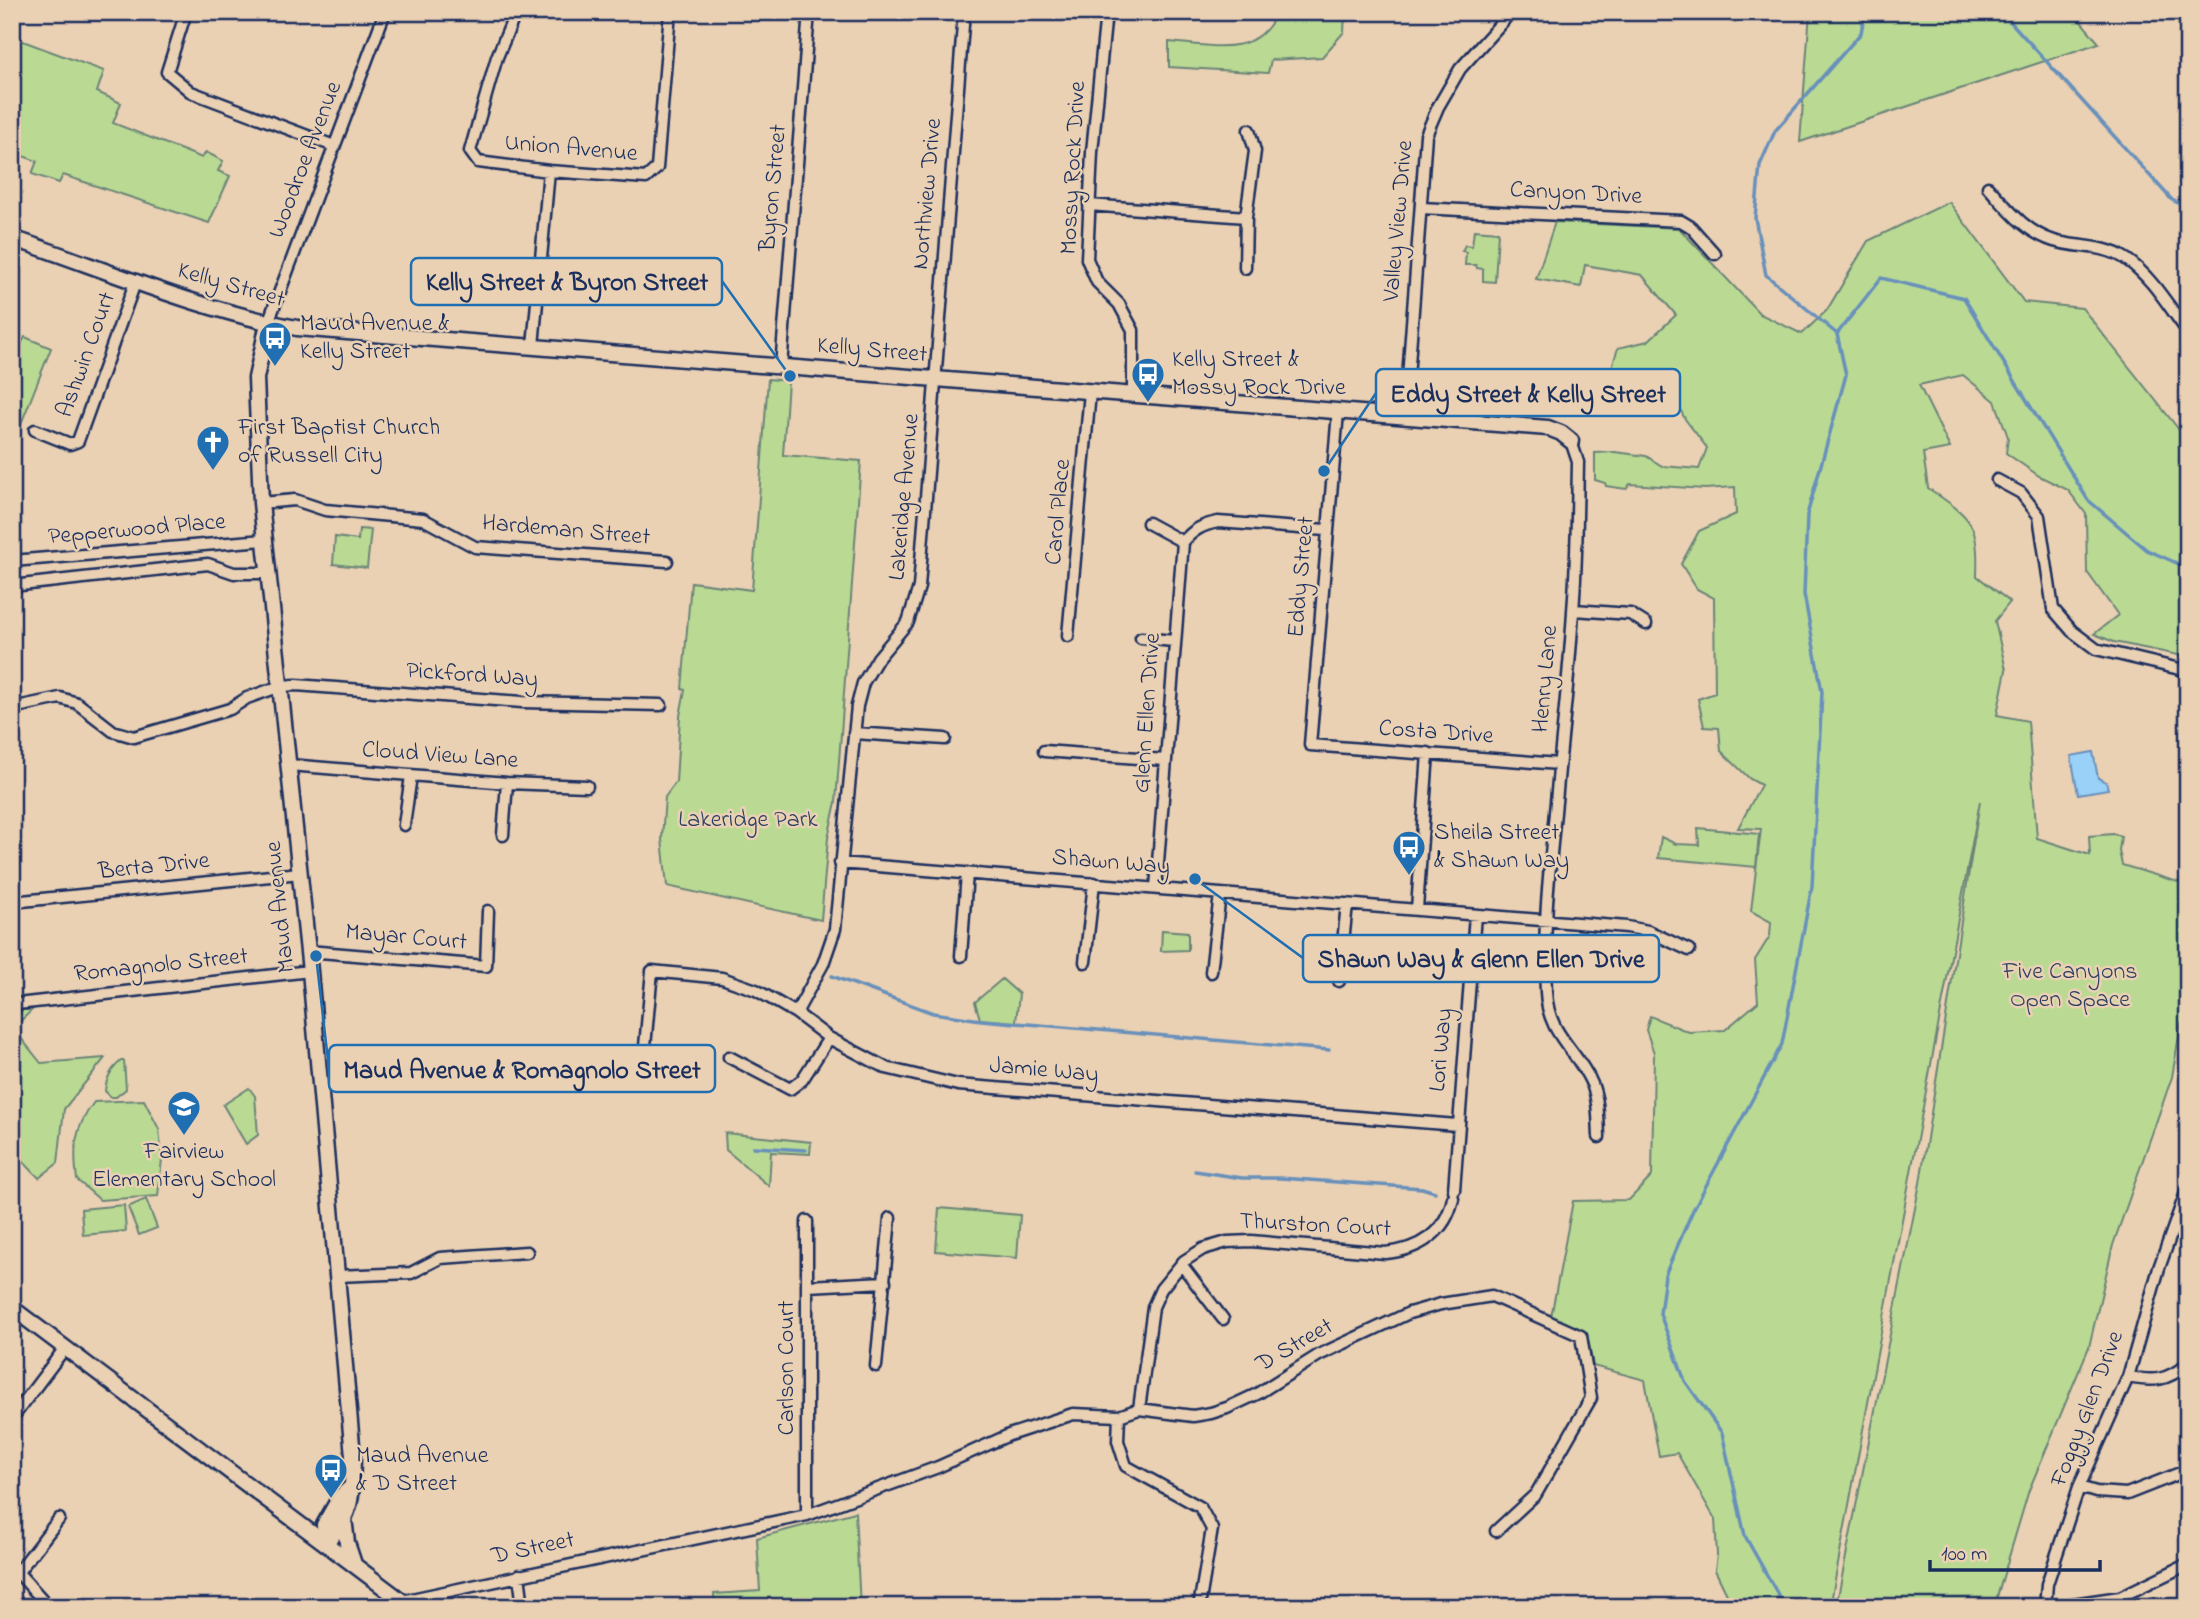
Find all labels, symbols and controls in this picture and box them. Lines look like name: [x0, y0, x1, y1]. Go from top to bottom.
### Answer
street label: Woodroe Avenue: [260, 76, 352, 244]
street label: Mossy Rock Drive: [1052, 80, 1097, 256]
street label: Northview Drive: [904, 117, 952, 271]
street label: Byron Street: [751, 123, 798, 254]
street label: Union Avenue: [503, 126, 639, 172]
street label: Valley View Drive: [1374, 139, 1425, 304]
street label: Canyon Drive: [1509, 173, 1643, 216]
street label: Kelly Street: [173, 254, 289, 319]
callout: Kelly Street & Byron Street: [411, 258, 722, 305]
text: Kelly Street & Byron Street: [426, 265, 709, 303]
street label: Ashwin Court: [48, 287, 126, 423]
place label: Maud Avenue & Kelly Street: [300, 307, 449, 371]
bus stop icon: Maud Avenue & Kelly Street: [256, 319, 294, 368]
street label: Kelly Street: [815, 329, 928, 374]
place label: Kelly Street & Mossy Rock Drive: [1172, 343, 1346, 407]
bus stop icon: Kelly Street & Mossy Rock Drive: [1129, 355, 1167, 404]
callout: Eddy Street & Kelly Street: [1376, 369, 1680, 416]
text: Eddy Street & Kelly Street: [1390, 377, 1666, 415]
place label: First Baptist Church of Russell City: [237, 411, 440, 475]
street label: Lakeridge Avenue: [880, 412, 930, 582]
church icon: First Baptist Church of Russell City: [194, 423, 232, 472]
street label: Carol Place: [1037, 457, 1081, 566]
street label: Pepperwood Place: [47, 505, 228, 555]
street label: Hardeman Street: [481, 506, 651, 556]
street label: Eddy Street: [1279, 515, 1326, 639]
street label: Henry Lane: [1524, 624, 1569, 734]
street label: Glenn Ellen Drive: [1125, 631, 1171, 794]
street label: Pickford Way: [405, 654, 539, 699]
street label: Costa Drive: [1377, 712, 1495, 754]
street label: Cloud View Lane: [361, 733, 520, 779]
park label: Lakeridge Park: [678, 803, 818, 838]
place label: Sheila Street & Shawn Way: [1434, 816, 1569, 880]
bus stop icon: Sheila Street & Shawn Way: [1390, 828, 1428, 877]
street label: Maud Avenue: [257, 839, 305, 975]
street label: Shawn Way: [1050, 840, 1171, 887]
street label: Berta Drive: [96, 844, 212, 890]
street label: Mayar Court: [344, 915, 468, 962]
callout: Shawn Way & Glenn Ellen Drive: [1303, 935, 1659, 982]
street label: Romagnolo Street: [72, 939, 250, 993]
text: Shawn Way & Glenn Ellen Drive: [1317, 942, 1646, 980]
park label: Five Canyons Open Space: [2001, 955, 2138, 1018]
street label: Lori Way: [1421, 1007, 1464, 1093]
callout: Maud Avenue & Romagnolo Street: [329, 1045, 715, 1092]
street label: Jamie Way: [988, 1049, 1100, 1094]
text: Maud Avenue & Romagnolo Street: [343, 1053, 701, 1092]
school or university icon: Fairview Elementary School: [165, 1088, 203, 1137]
place label: Fairview Elementary School: [92, 1135, 276, 1199]
street label: Thurston Court: [1238, 1205, 1392, 1247]
street label: Carlson Court: [770, 1301, 805, 1435]
street label: D Street: [1249, 1310, 1340, 1383]
street label: Foggy Glen Drive: [2042, 1326, 2135, 1493]
place label: Maud Avenue & D Street: [356, 1439, 489, 1502]
bus stop icon: Maud Avenue & D Street: [312, 1451, 350, 1500]
street label: D Street: [487, 1523, 578, 1575]
scale bar: [1930, 1528, 2100, 1572]
text: 100 m: [1941, 1540, 1987, 1570]

